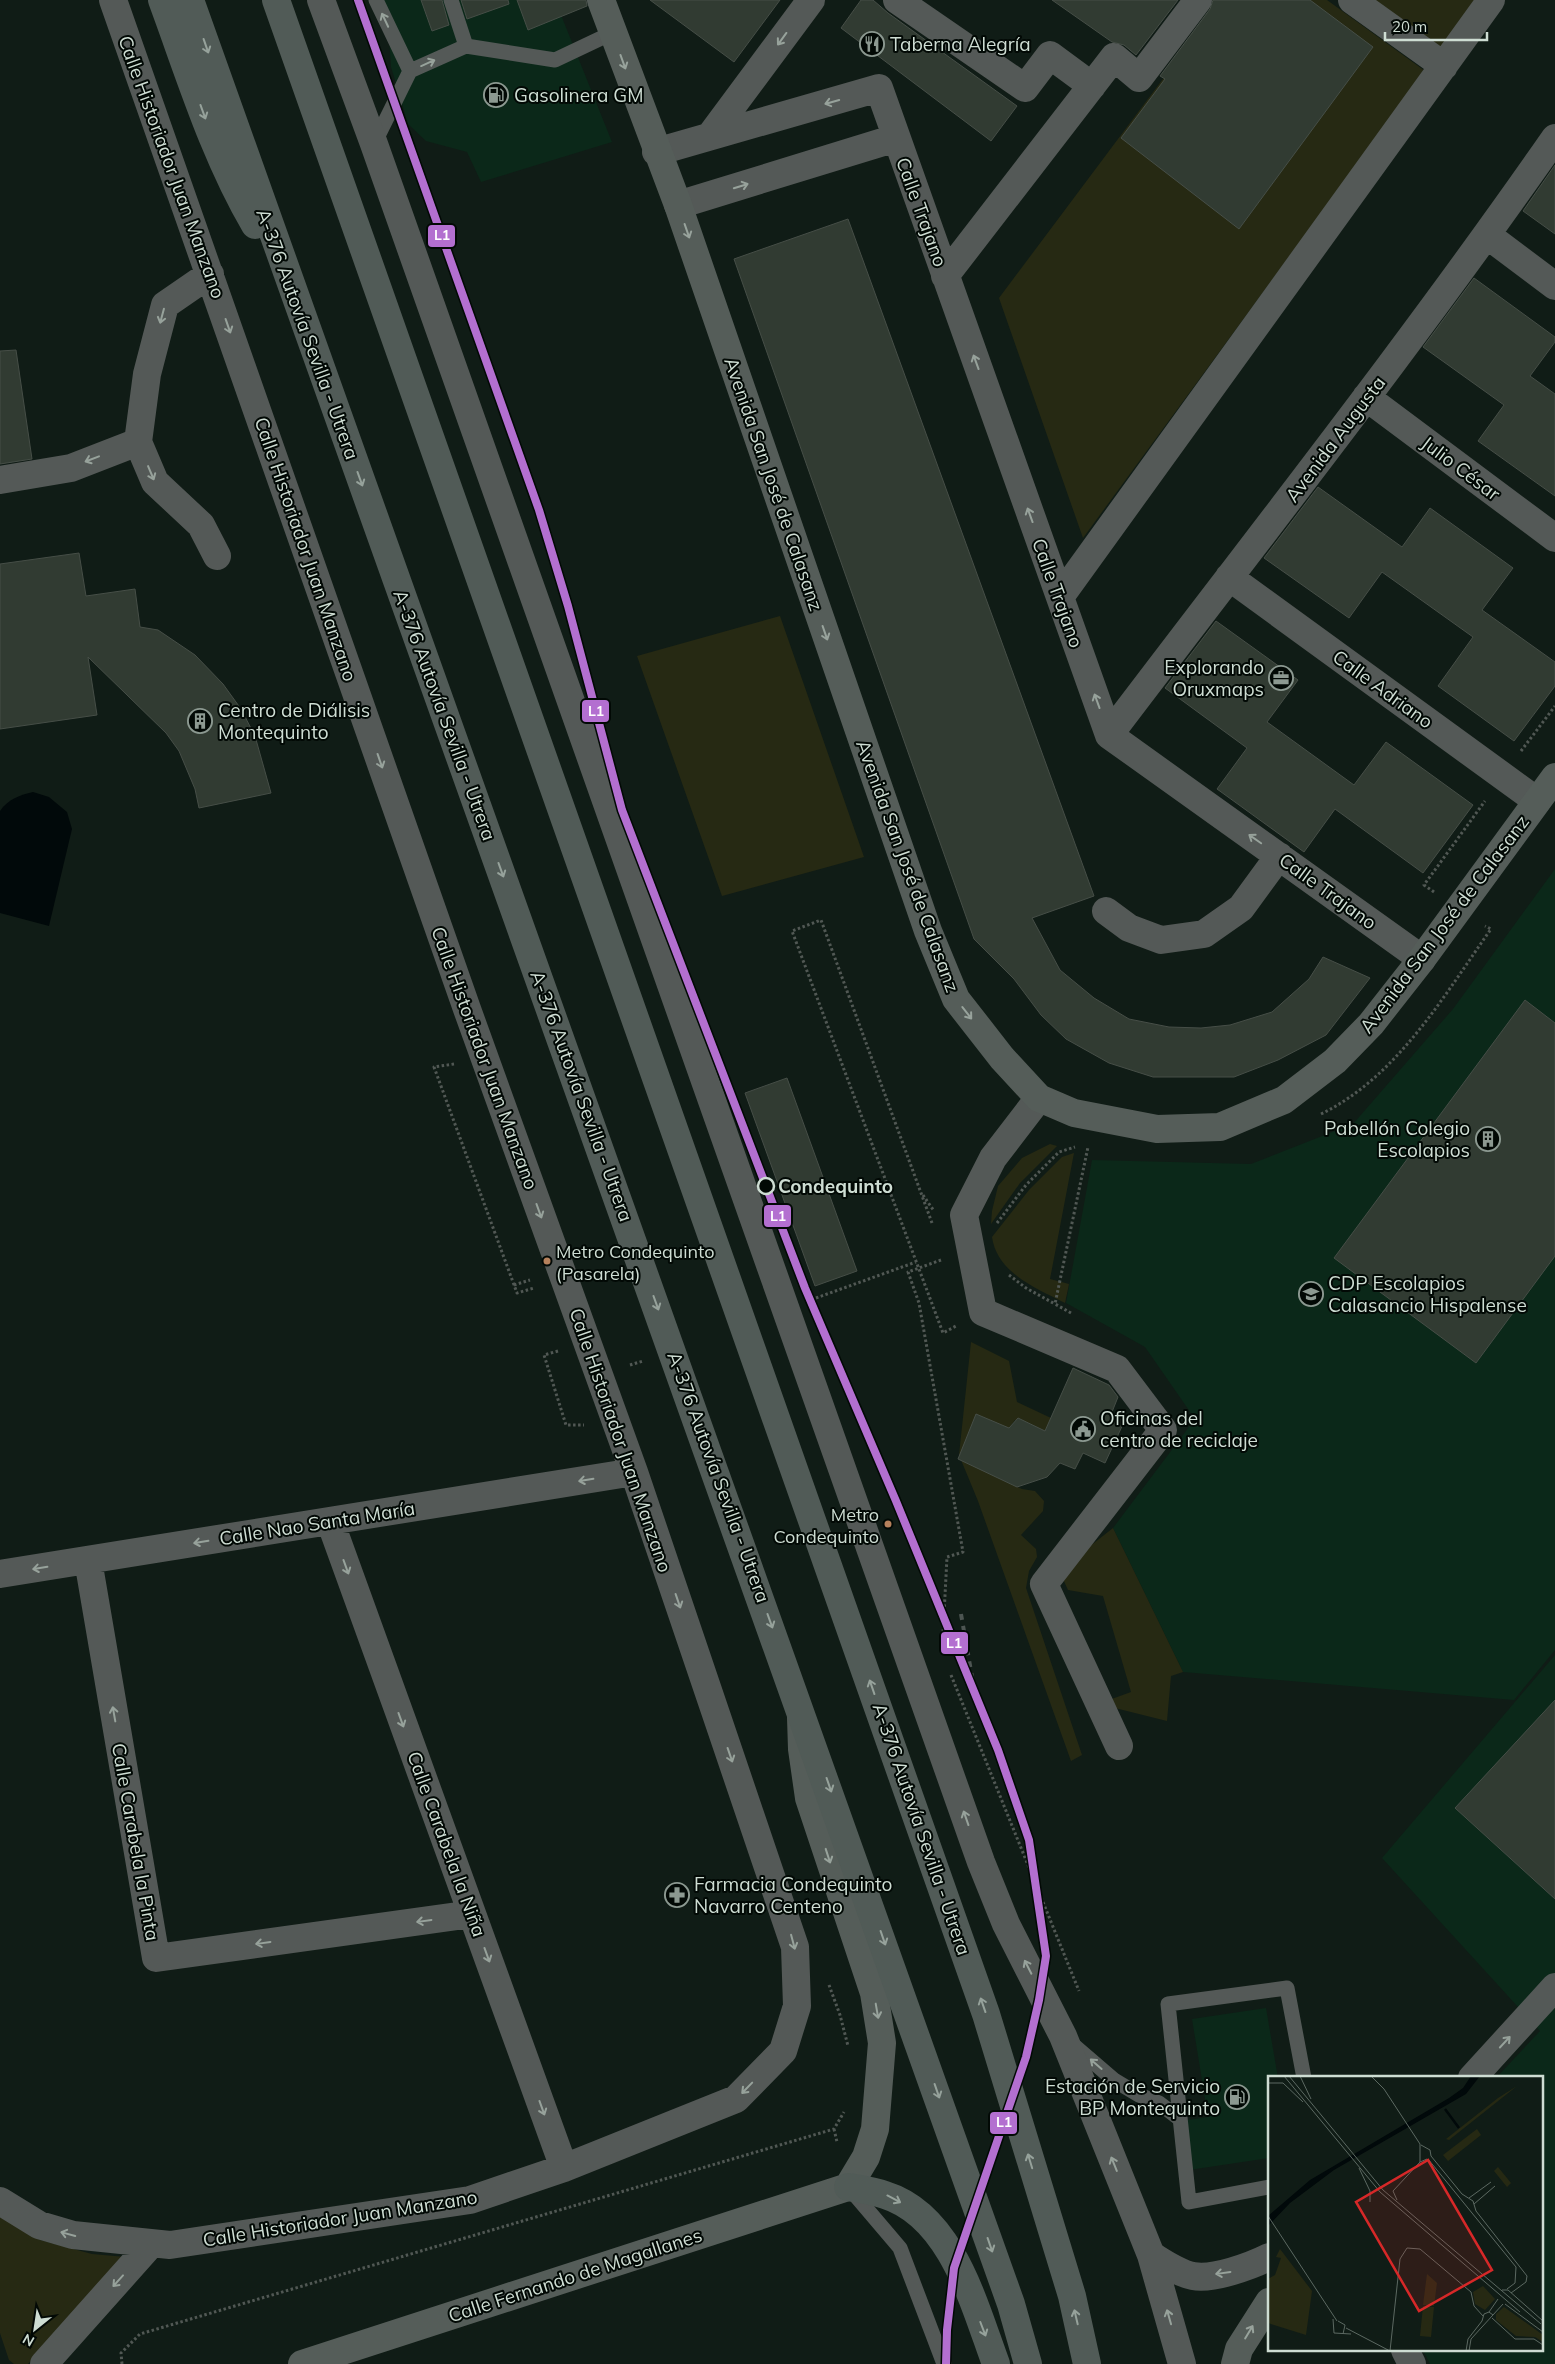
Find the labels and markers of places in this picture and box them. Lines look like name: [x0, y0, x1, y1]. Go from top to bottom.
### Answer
restaurant icon: Taberna Alegría: [859, 31, 885, 57]
place label: Taberna Alegría: [890, 32, 1031, 56]
fuel station icon: Gasolinera GM: [483, 82, 509, 108]
place label: Gasolinera GM: [514, 83, 643, 107]
place label: Explorando Oruxmaps: [1164, 655, 1264, 701]
office icon: Explorando Oruxmaps: [1268, 665, 1294, 691]
place label: Centro de Diálisis Montequinto: [218, 698, 370, 744]
building icon: Centro de Diálisis Montequinto: [187, 708, 213, 734]
place label: Pabellón Colegio Escolapios: [1324, 1116, 1470, 1162]
building icon: Pabellón Colegio Escolapios: [1475, 1126, 1501, 1152]
place label: Condequinto: [778, 1174, 893, 1198]
marker: Condequinto: [757, 1177, 775, 1195]
place label: Metro Condequinto (Pasarela): [556, 1240, 715, 1285]
marker: Metro Condequinto (Pasarela): [542, 1256, 552, 1266]
place label: CDP Escolapios Calasancio Hispalense: [1328, 1271, 1527, 1317]
school or university icon: CDP Escolapios Calasancio Hispalense: [1298, 1281, 1324, 1307]
place label: Oficinas del centro de reciclaje: [1100, 1406, 1258, 1452]
public building icon: Oficinas del centro de reciclaje: [1070, 1416, 1096, 1442]
place label: Metro Condequinto: [773, 1503, 879, 1548]
marker: Metro Condequinto: [883, 1519, 893, 1529]
place label: Farmacia Condequinto Navarro Centeno: [694, 1872, 892, 1918]
pharmacy icon: Farmacia Condequinto Navarro Centeno: [664, 1882, 690, 1908]
place label: Estación de Servicio BP Montequinto: [1045, 2074, 1220, 2120]
fuel station icon: Estación de Servicio BP Montequinto: [1224, 2084, 1250, 2110]

